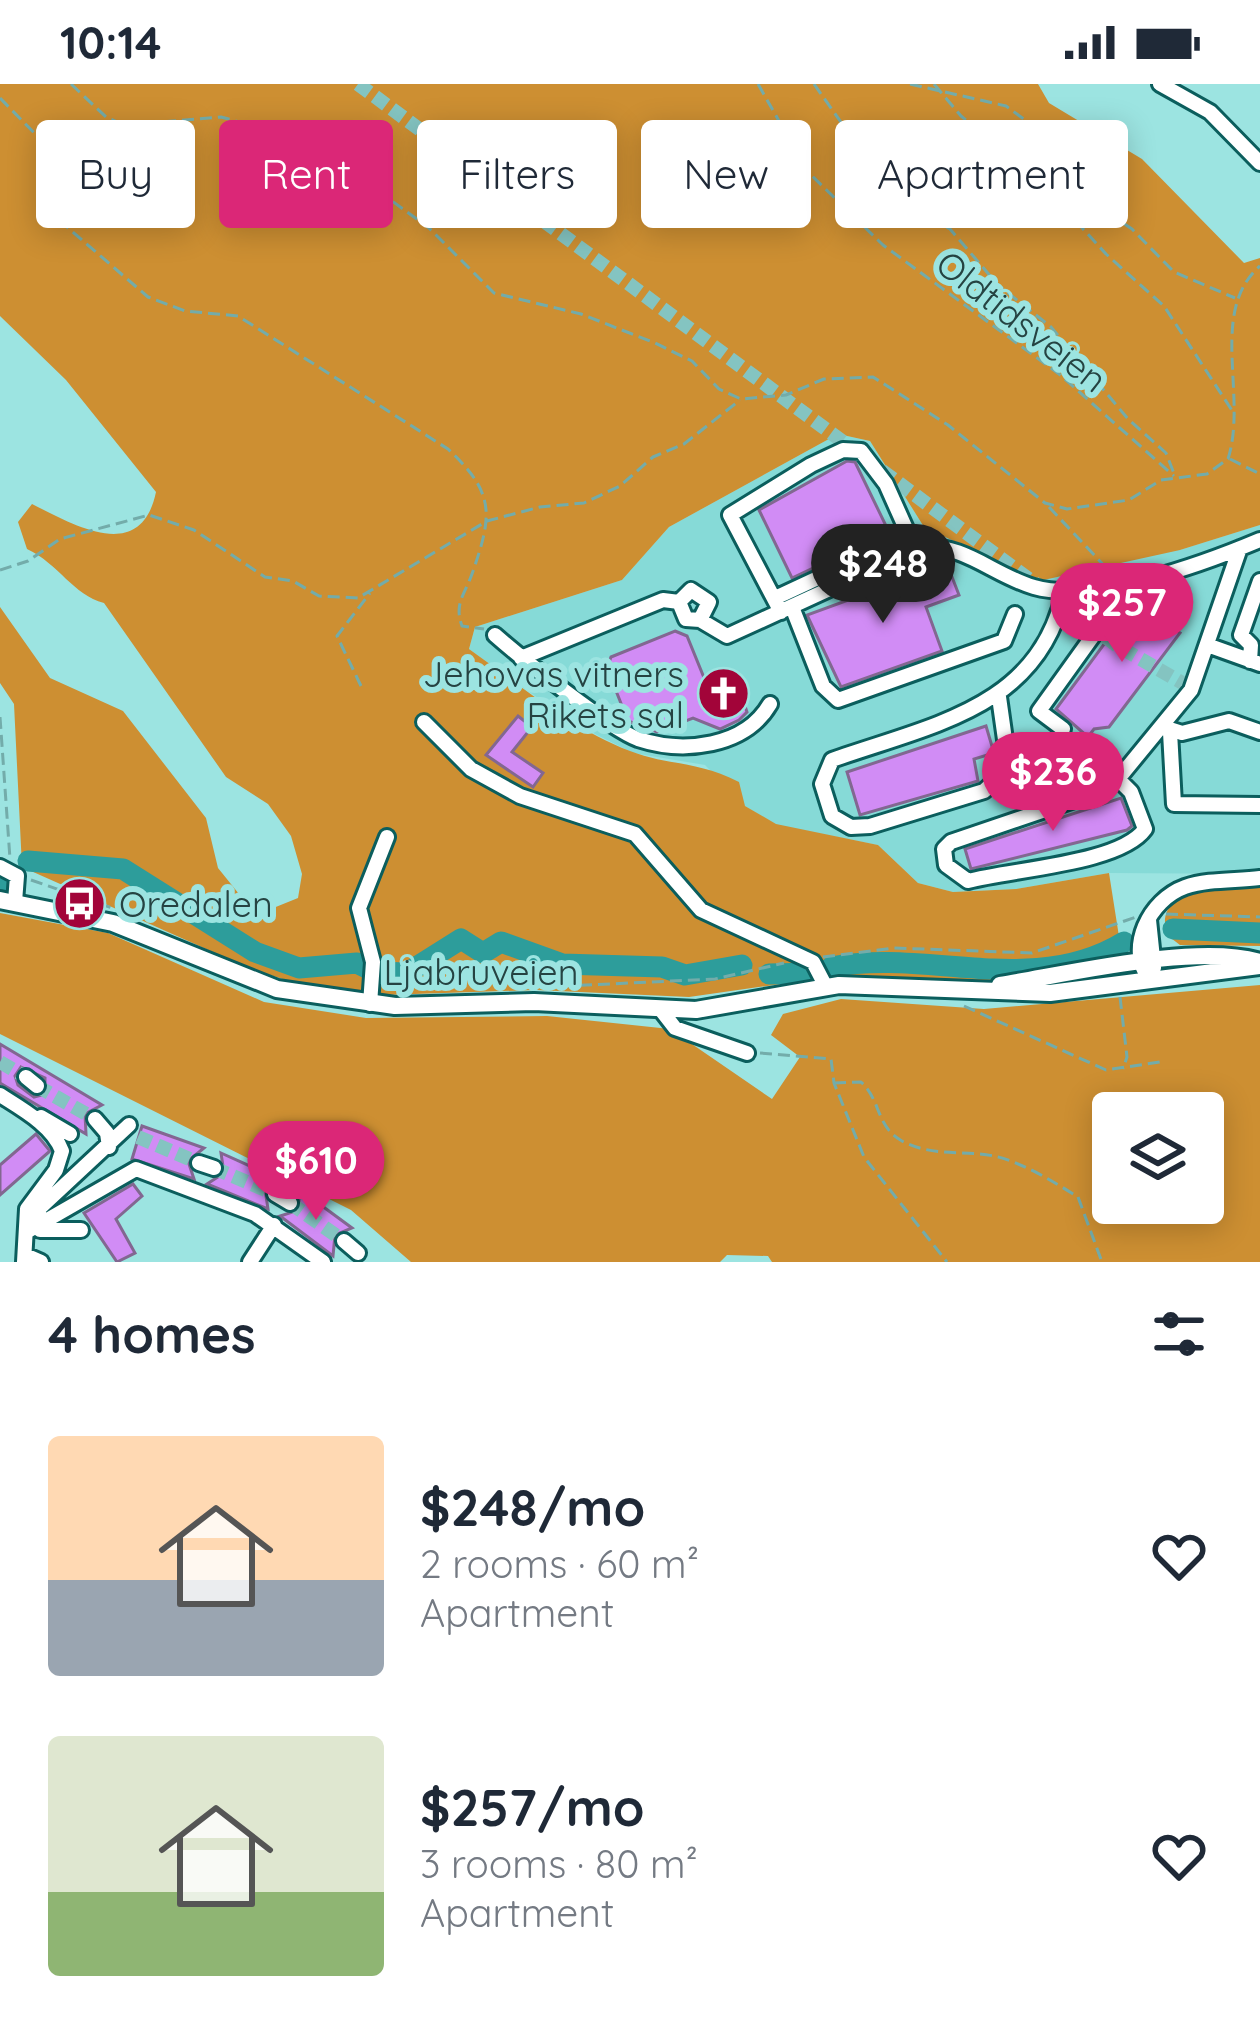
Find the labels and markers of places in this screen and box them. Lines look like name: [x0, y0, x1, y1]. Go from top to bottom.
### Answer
pin: $248: [812, 524, 954, 626]
pin: $257: [1051, 563, 1193, 665]
place label: Jehovas vitners Rikets sal: [423, 651, 684, 737]
church icon: Jehovas vitners Rikets sal: [695, 666, 751, 722]
pin: $236: [982, 732, 1124, 834]
bus stop icon: Oredalen: [52, 875, 108, 931]
place label: Oredalen: [119, 881, 273, 926]
pin: $610: [245, 1121, 387, 1223]

